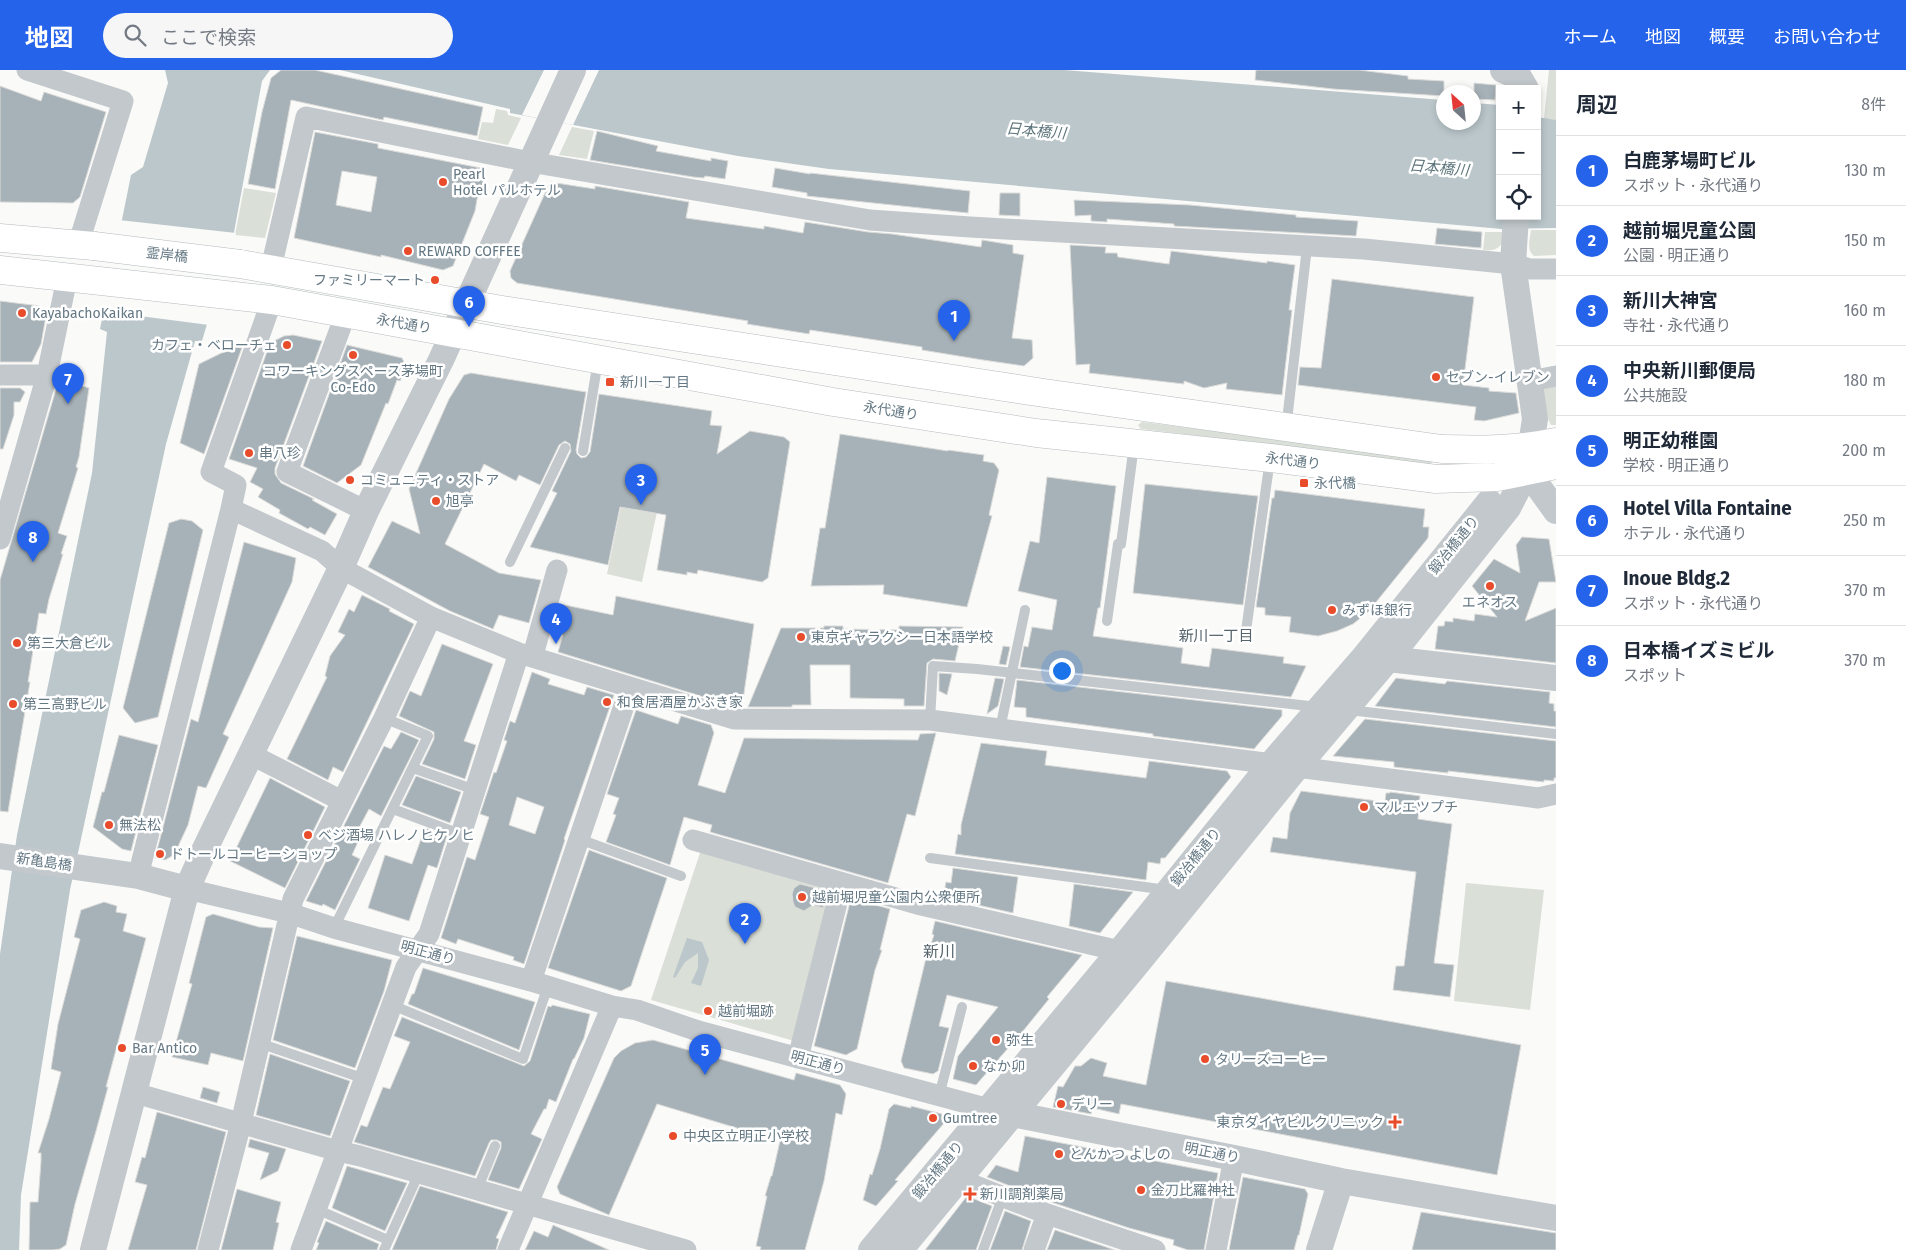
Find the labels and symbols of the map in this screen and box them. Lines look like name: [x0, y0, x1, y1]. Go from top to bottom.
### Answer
north arrow: [1436, 85, 1481, 130]
water label: 日本橋川: [1005, 119, 1069, 143]
water label: 日本橋川: [1408, 156, 1472, 180]
place label: Pearl Hotel パルホテル: [453, 166, 561, 199]
marker: Pearl Hotel パルホテル: [437, 176, 449, 188]
place label: REWARD COFFEE: [418, 243, 521, 260]
street label: 霊岸橋: [145, 244, 189, 266]
marker: REWARD COFFEE: [402, 245, 414, 257]
place label: ファミリーマート: [313, 272, 425, 289]
marker: ファミリーマート: [429, 274, 441, 286]
pin: 6: [453, 286, 485, 327]
pin: 1: [938, 300, 970, 341]
place label: KayabachoKaikan: [32, 305, 143, 322]
marker: KayabachoKaikan: [16, 307, 28, 319]
street label: 永代通り: [375, 311, 433, 337]
place label: カフェ・ベローチェ: [151, 337, 277, 354]
marker: カフェ・ベローチェ: [281, 339, 293, 351]
marker: コワーキングスペース茅場町 Co-Edo: [347, 349, 359, 361]
pin: 7: [52, 363, 84, 404]
place label: コワーキングスペース茅場町 Co-Edo: [263, 363, 443, 396]
place label: セブン-イレブン: [1446, 369, 1550, 386]
marker: セブン-イレブン: [1430, 371, 1442, 383]
place label: 新川一丁目: [620, 374, 690, 391]
marker: 新川一丁目: [604, 376, 616, 388]
street label: 永代通り: [862, 398, 920, 424]
place label: 串八珍: [259, 445, 301, 462]
marker: 串八珍: [243, 447, 255, 459]
street label: 永代通り: [1264, 449, 1322, 473]
pin: 3: [625, 464, 657, 505]
place label: コミュニティ・ストア: [360, 472, 499, 489]
marker: コミュニティ・ストア: [344, 474, 356, 486]
place label: 永代橋: [1314, 475, 1356, 492]
marker: 永代橋: [1298, 477, 1310, 489]
place label: 旭亭: [446, 493, 474, 510]
marker: 旭亭: [430, 495, 442, 507]
street label: 鍛冶橋通り: [1425, 512, 1483, 578]
pin: 8: [17, 521, 49, 562]
marker: エネオス: [1484, 580, 1496, 592]
place label: エネオス: [1462, 594, 1518, 611]
place label: みずほ銀行: [1342, 602, 1412, 619]
pin: 4: [540, 603, 572, 644]
marker: みずほ銀行: [1326, 604, 1338, 616]
district label: 新川一丁目: [1178, 627, 1254, 645]
place label: 東京ギャラクシー日本語学校: [811, 629, 993, 646]
marker: 東京ギャラクシー日本語学校: [795, 631, 807, 643]
place label: 第三大倉ビル: [27, 635, 111, 652]
marker: 第三大倉ビル: [11, 637, 23, 649]
your location: [1049, 658, 1075, 684]
place label: 和食居酒屋かぶき家: [617, 694, 743, 711]
place label: 第三高野ビル: [23, 696, 107, 713]
marker: 和食居酒屋かぶき家: [601, 696, 613, 708]
marker: 第三高野ビル: [7, 698, 19, 710]
place label: マルエツプチ: [1374, 799, 1458, 816]
marker: マルエツプチ: [1358, 801, 1370, 813]
place label: 無法松: [119, 817, 161, 834]
marker: 無法松: [103, 819, 115, 831]
street label: 鍛冶橋通り: [1167, 824, 1225, 890]
place label: ベジ酒場 ハレノヒケノヒ: [318, 827, 475, 844]
marker: ベジ酒場 ハレノヒケノヒ: [302, 829, 314, 841]
place label: ドトールコーヒーショップ: [170, 846, 337, 863]
marker: ドトールコーヒーショップ: [154, 848, 166, 860]
street label: 新亀島橋: [15, 850, 73, 874]
place label: 越前堀児童公園内公衆便所: [812, 889, 980, 906]
marker: 越前堀児童公園内公衆便所: [796, 891, 808, 903]
pin: 2: [729, 903, 761, 944]
street label: 明正通り: [399, 938, 457, 968]
district label: 新川: [923, 942, 955, 961]
place label: 越前堀跡: [718, 1003, 774, 1020]
marker: 越前堀跡: [702, 1005, 714, 1017]
place label: 弥生: [1006, 1032, 1034, 1049]
pin: 5: [689, 1034, 721, 1075]
marker: 弥生: [990, 1034, 1002, 1046]
place label: Bar Antico: [132, 1040, 197, 1057]
marker: Bar Antico: [116, 1042, 128, 1054]
street label: 明正通り: [789, 1048, 847, 1078]
place label: タリーズコーヒー: [1215, 1051, 1326, 1068]
marker: タリーズコーヒー: [1199, 1053, 1211, 1065]
place label: なか卯: [983, 1058, 1025, 1075]
marker: なか卯: [967, 1060, 979, 1072]
place label: デリー: [1071, 1096, 1113, 1113]
marker: デリー: [1055, 1098, 1067, 1110]
place label: Gumtree: [943, 1110, 997, 1127]
marker: Gumtree: [927, 1112, 939, 1124]
place label: 東京ダイヤビルクリニック: [1216, 1114, 1384, 1131]
marker: 東京ダイヤビルクリニック: [1388, 1115, 1402, 1129]
place label: 中央区立明正小学校: [683, 1128, 809, 1145]
marker: 中央区立明正小学校: [667, 1130, 679, 1142]
street label: 鍛冶橋通り: [909, 1138, 967, 1202]
street label: 明正通り: [1183, 1139, 1241, 1167]
place label: とんかつ よしの: [1069, 1146, 1171, 1163]
marker: とんかつ よしの: [1053, 1148, 1065, 1160]
place label: 金刀比羅神社: [1151, 1182, 1235, 1199]
marker: 金刀比羅神社: [1135, 1184, 1147, 1196]
place label: 新川調剤薬局: [980, 1186, 1064, 1203]
marker: 新川調剤薬局: [964, 1188, 976, 1200]

